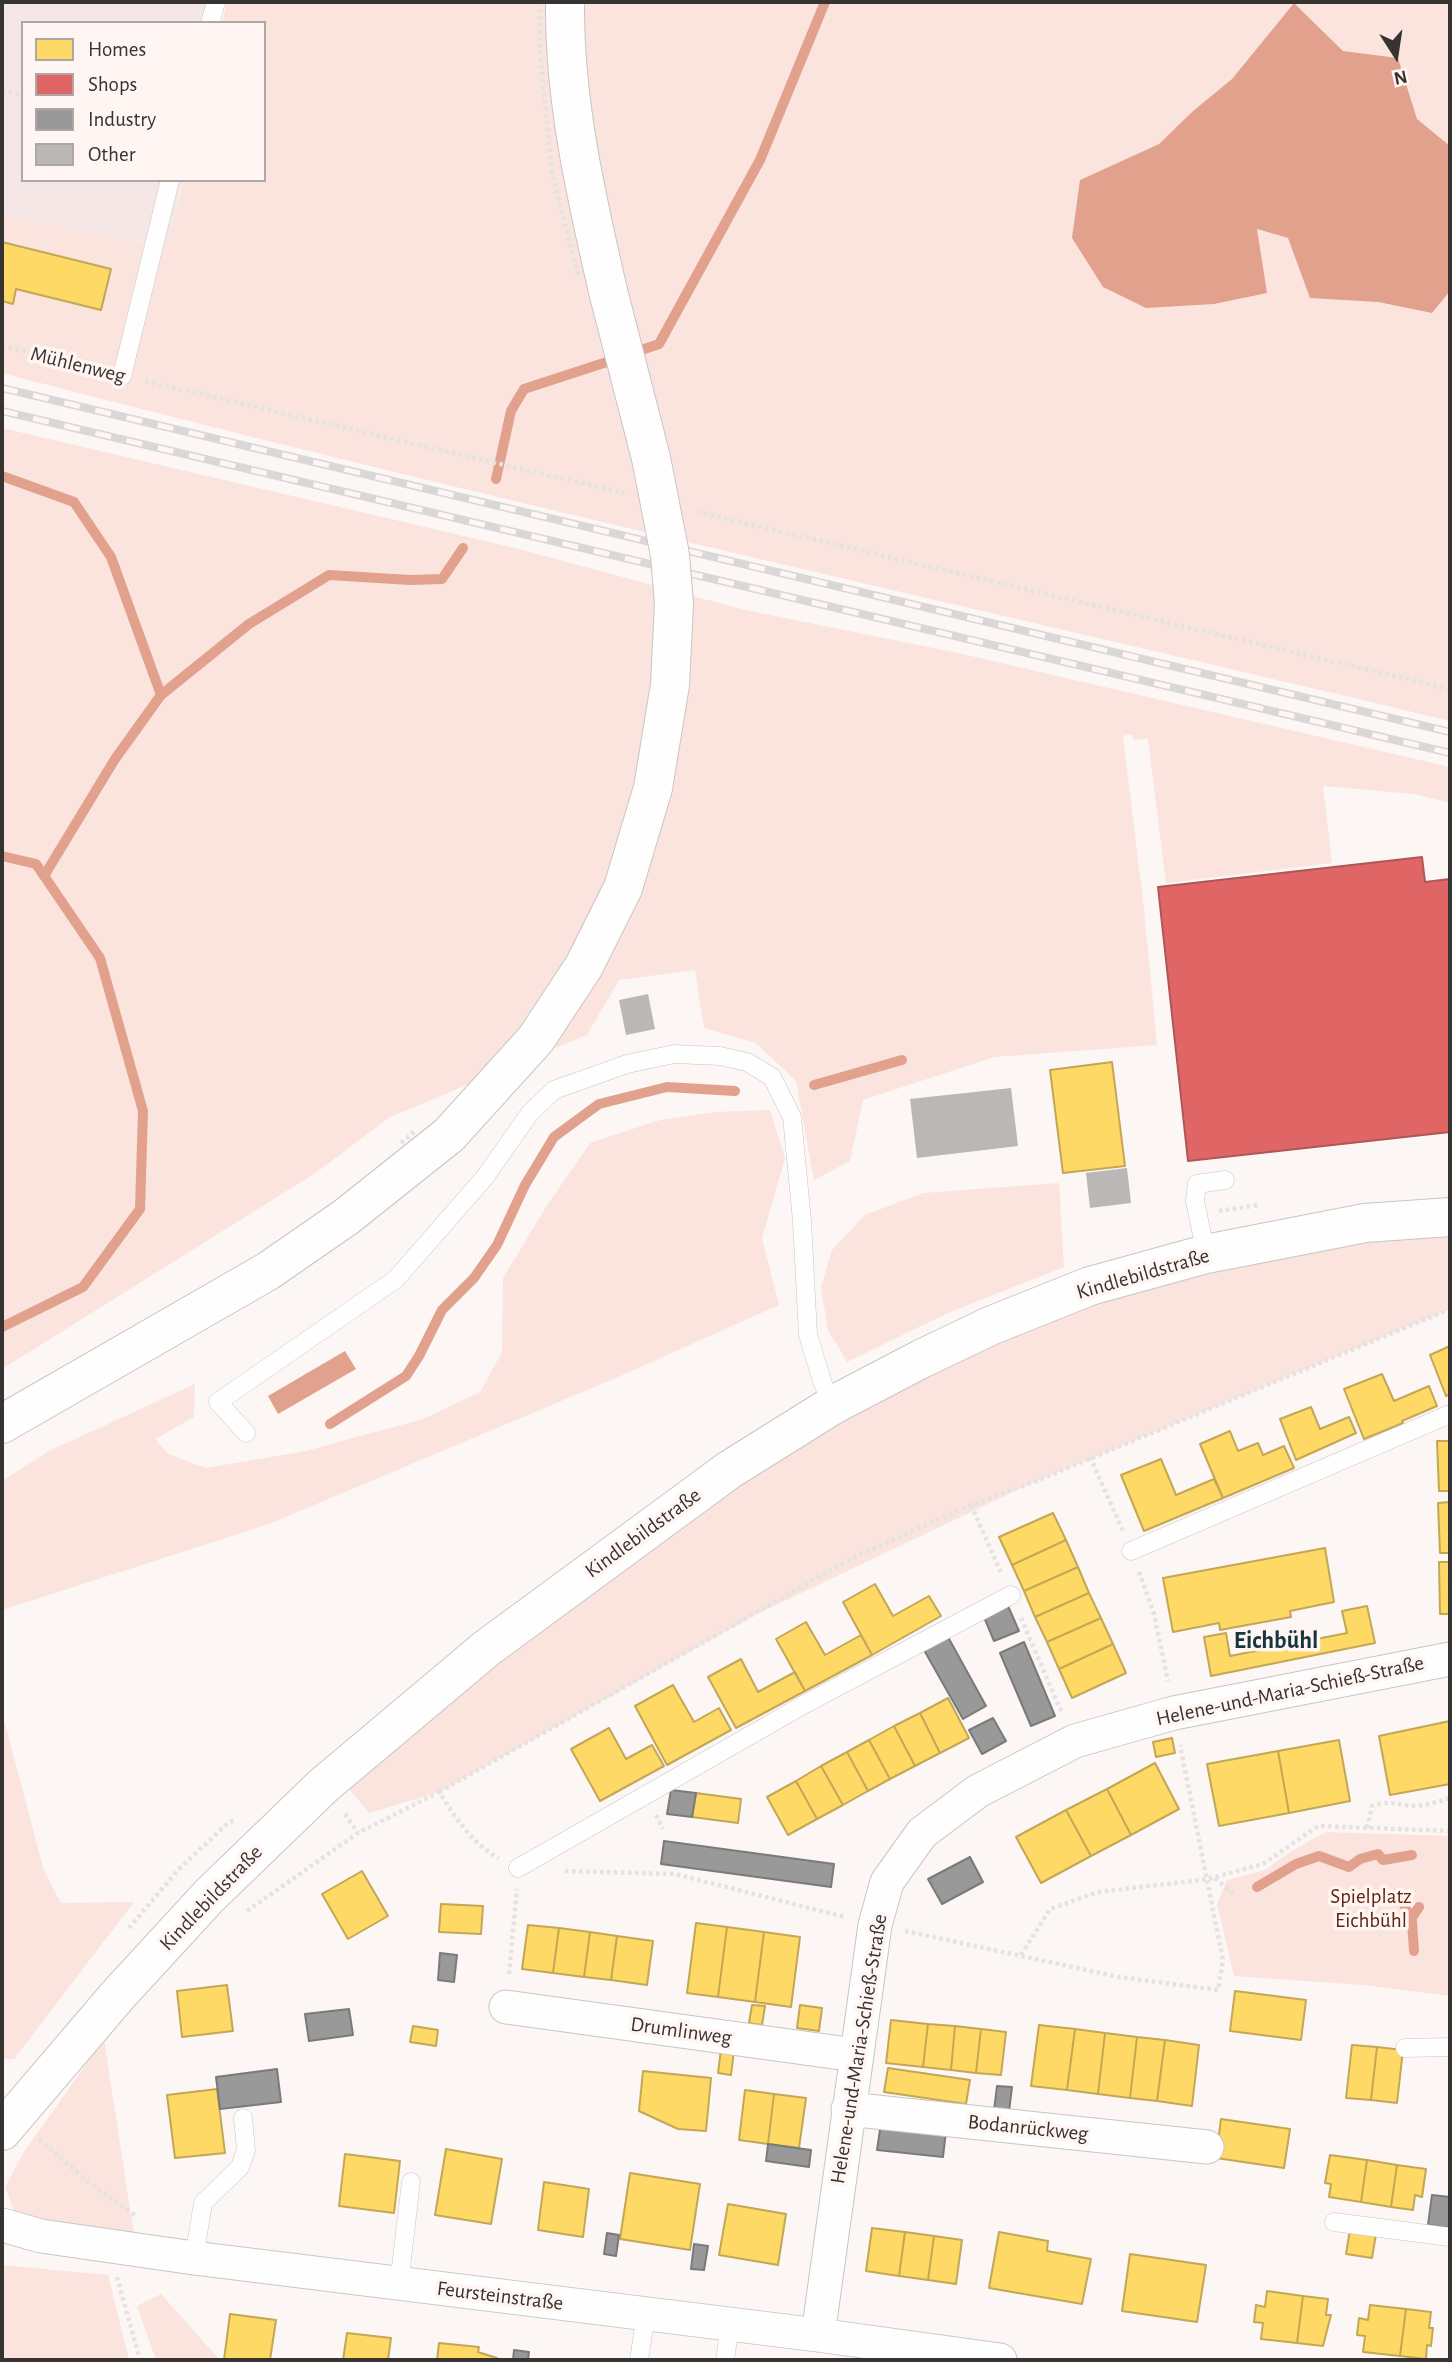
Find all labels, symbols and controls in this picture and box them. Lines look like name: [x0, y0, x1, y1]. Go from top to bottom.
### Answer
legend: [21, 21, 266, 182]
north arrow: [1361, 21, 1431, 91]
text: Homes: [88, 39, 146, 60]
text: N: [1392, 66, 1409, 88]
text: Shops: [88, 74, 137, 95]
text: Industry: [88, 109, 156, 130]
text: Other: [88, 144, 135, 165]
street label: Mühlenweg: [28, 341, 128, 389]
street label: Kindlebildstraße: [1074, 1243, 1212, 1305]
street label: Kindlebildstraße: [580, 1482, 706, 1584]
district label: Eichbühl: [1234, 1627, 1318, 1655]
street label: Helene-und-Maria-Schieß-Straße: [1154, 1650, 1426, 1732]
street label: Kindlebildstraße: [154, 1840, 268, 1956]
park label: Spielplatz Eichbühl: [1330, 1884, 1412, 1934]
street label: Helene-und-Maria-Schieß-Straße: [825, 1912, 893, 2186]
street label: Drumlinweg: [629, 2011, 733, 2051]
street label: Bodanrückweg: [966, 2109, 1090, 2147]
street label: Feursteinstraße: [435, 2276, 565, 2316]

